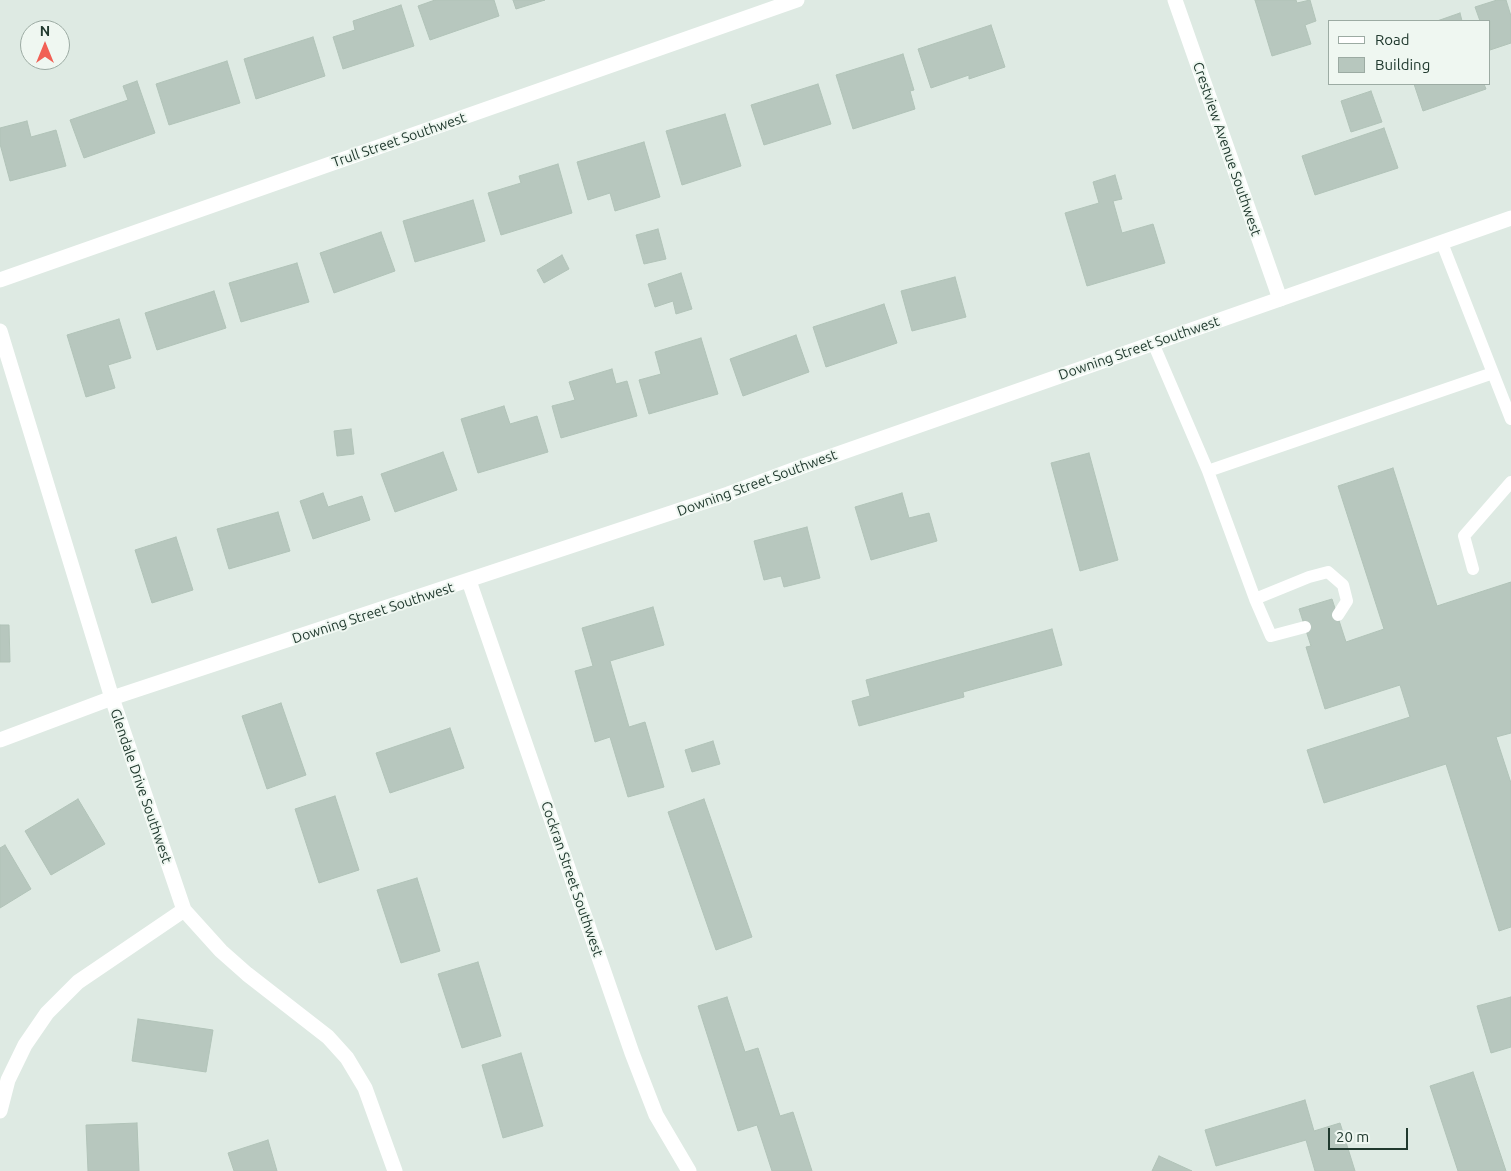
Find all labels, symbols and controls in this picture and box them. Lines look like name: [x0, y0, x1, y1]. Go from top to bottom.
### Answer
north arrow: [20, 20, 70, 70]
legend: [1328, 20, 1491, 85]
text: N: [40, 23, 50, 39]
text: Road: [1375, 31, 1410, 48]
text: Building: [1375, 56, 1430, 73]
street label: Crestview Avenue Southwest: [1189, 60, 1265, 238]
street label: Trull Street Southwest: [330, 109, 468, 171]
street label: Downing Street Southwest: [1056, 313, 1222, 383]
street label: Downing Street Southwest: [675, 446, 839, 520]
street label: Downing Street Southwest: [290, 579, 456, 647]
street label: Glendale Drive Southwest: [107, 707, 175, 865]
street label: Cockran Street Southwest: [537, 799, 607, 959]
scale bar: [1331, 1118, 1411, 1150]
text: 20 m: [1336, 1128, 1369, 1145]

